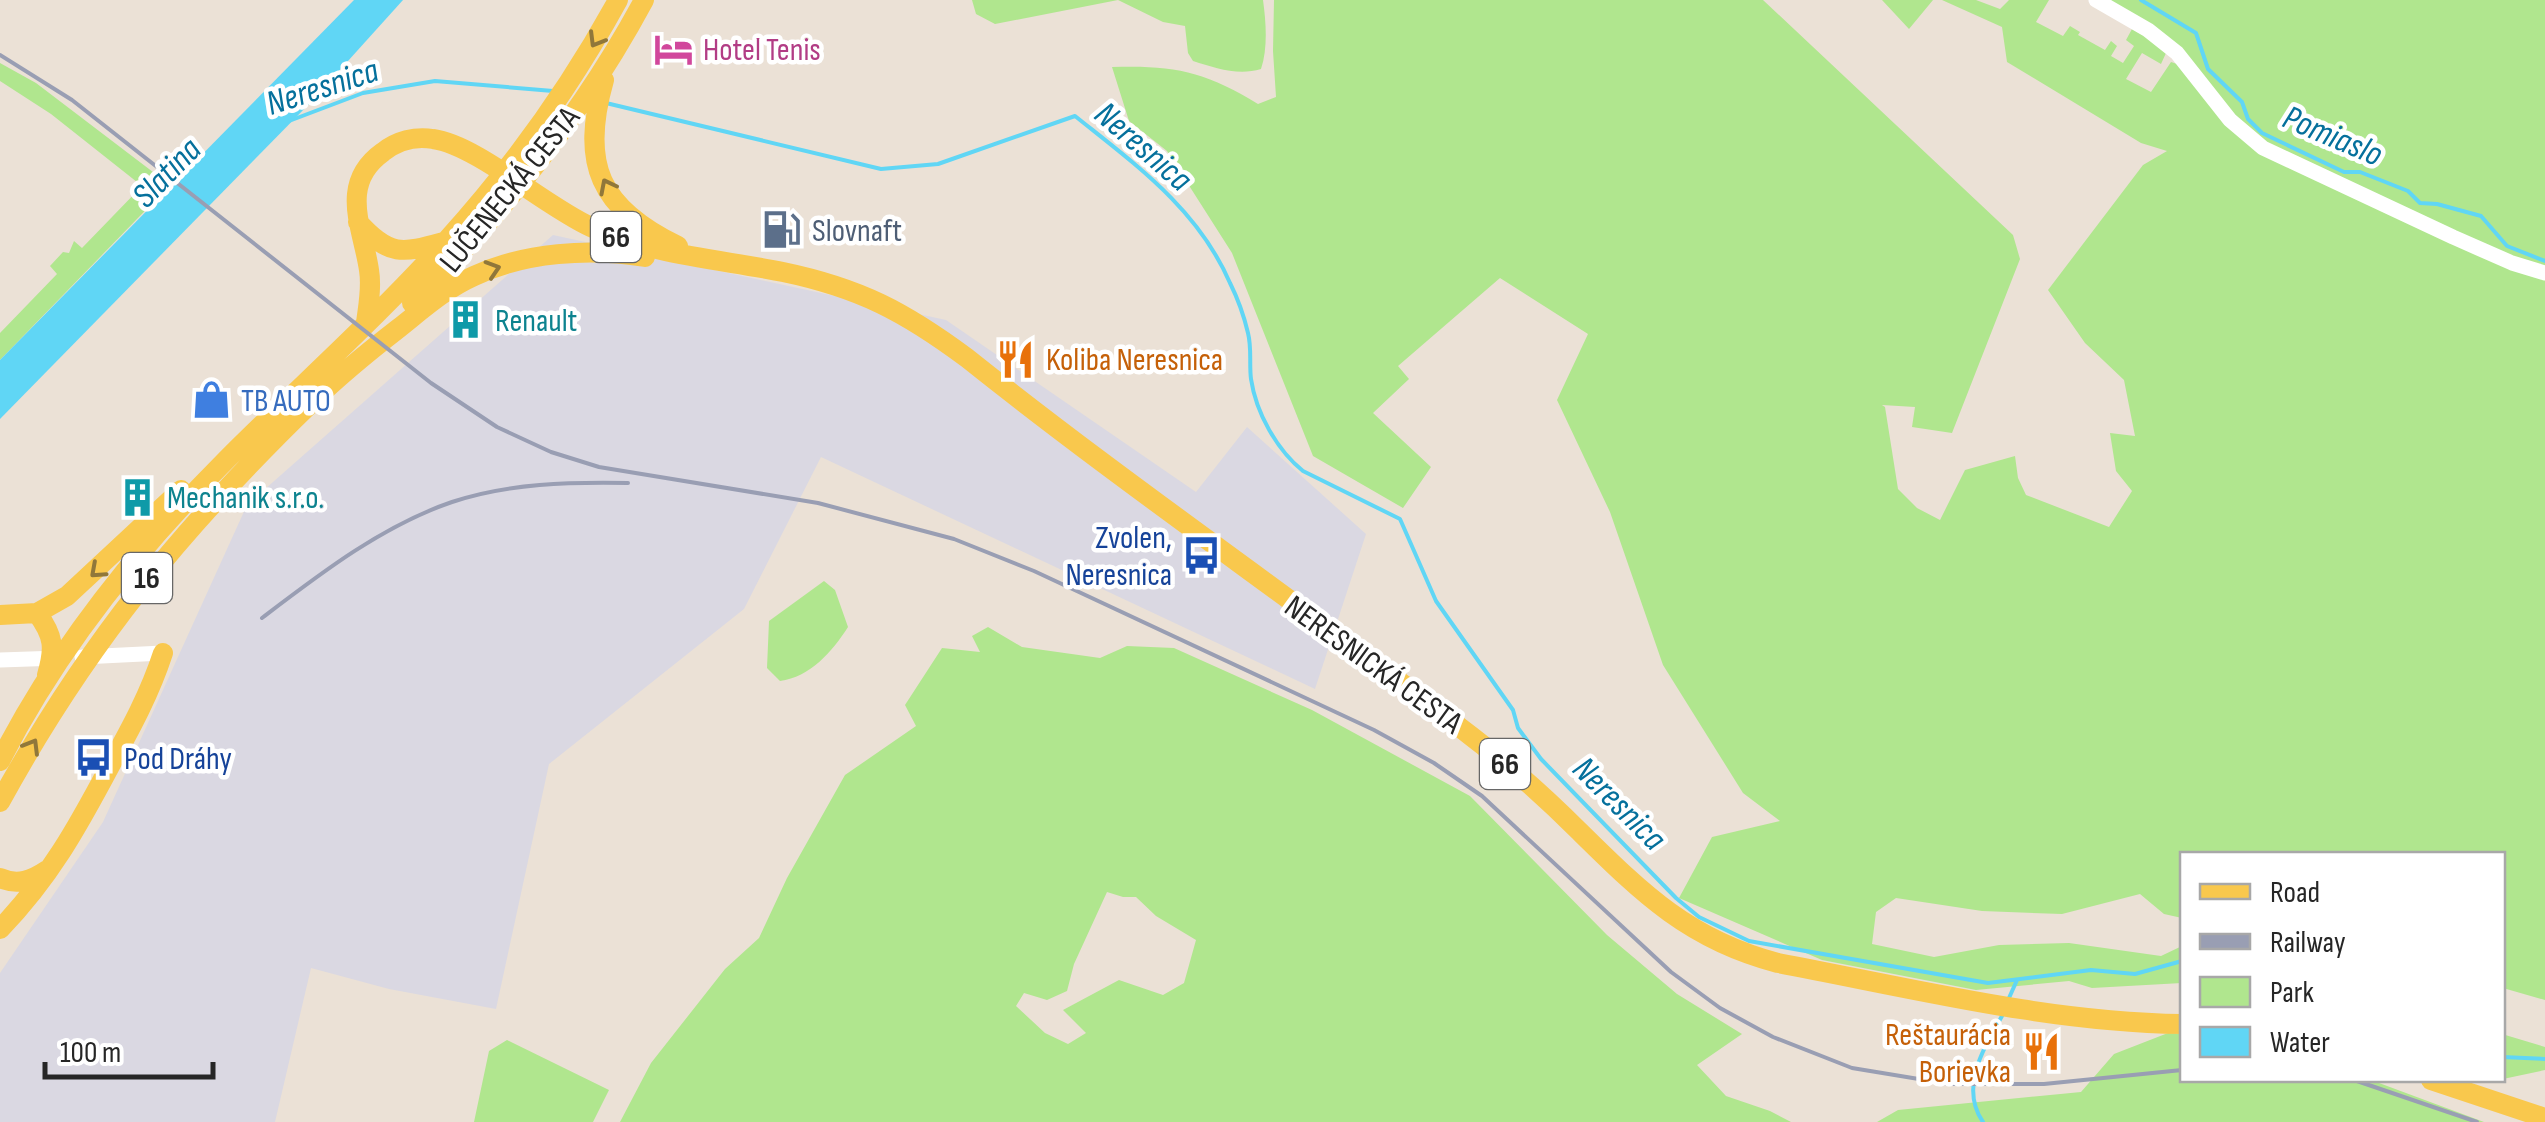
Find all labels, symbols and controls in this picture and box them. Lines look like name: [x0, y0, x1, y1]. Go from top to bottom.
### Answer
hotel icon: Hotel Tenis: [652, 28, 694, 70]
one-way arrow: [589, 29, 608, 47]
place label: Hotel Tenis: [703, 31, 821, 70]
water label: Neresnica: [261, 49, 384, 126]
water label: Neresnica: [1085, 93, 1201, 201]
water label: Pomiaslo: [2276, 96, 2389, 177]
street label: LUČENECKÁ CESTA: [432, 99, 589, 280]
water label: Slatina: [124, 129, 211, 217]
one-way arrow: [599, 178, 619, 196]
fuel station icon: Slovnaft: [761, 209, 803, 251]
road number: 66: [591, 212, 641, 262]
place label: Slovnaft: [812, 212, 902, 251]
one-way arrow: [483, 261, 500, 281]
building icon: Renault: [444, 299, 486, 341]
place label: Renault: [495, 302, 577, 341]
restaurant icon: Koliba Neresnica: [995, 338, 1037, 380]
place label: Koliba Neresnica: [1046, 341, 1223, 380]
shop icon: TB AUTO: [190, 379, 232, 421]
place label: TB AUTO: [241, 382, 331, 421]
building icon: Mechanik s.r.o.: [116, 476, 158, 518]
place label: Mechanik s.r.o.: [167, 479, 324, 518]
place label: Zvolen, Neresnica: [1065, 519, 1172, 595]
bus stop icon: Zvolen, Neresnica: [1181, 534, 1223, 576]
road number: 16: [122, 553, 172, 603]
one-way arrow: [90, 559, 109, 577]
street label: NERESNICKÁ CESTA: [1277, 588, 1470, 743]
bus stop icon: Pod Dráhy: [73, 737, 115, 779]
one-way arrow: [20, 738, 39, 756]
road number: 66: [1480, 739, 1530, 789]
place label: Pod Dráhy: [124, 740, 232, 779]
water label: Neresnica: [1563, 748, 1675, 860]
legend: [2180, 852, 2505, 1082]
text: Road: [2270, 875, 2320, 911]
text: Railway: [2270, 925, 2346, 961]
text: Park: [2270, 975, 2314, 1011]
place label: Reštaurácia Borievka: [1885, 1016, 2011, 1092]
scale bar: [45, 1017, 212, 1079]
text: Water: [2270, 1025, 2330, 1061]
restaurant icon: Reštaurácia Borievka: [2020, 1031, 2062, 1073]
text: 100 m: [60, 1035, 121, 1071]

